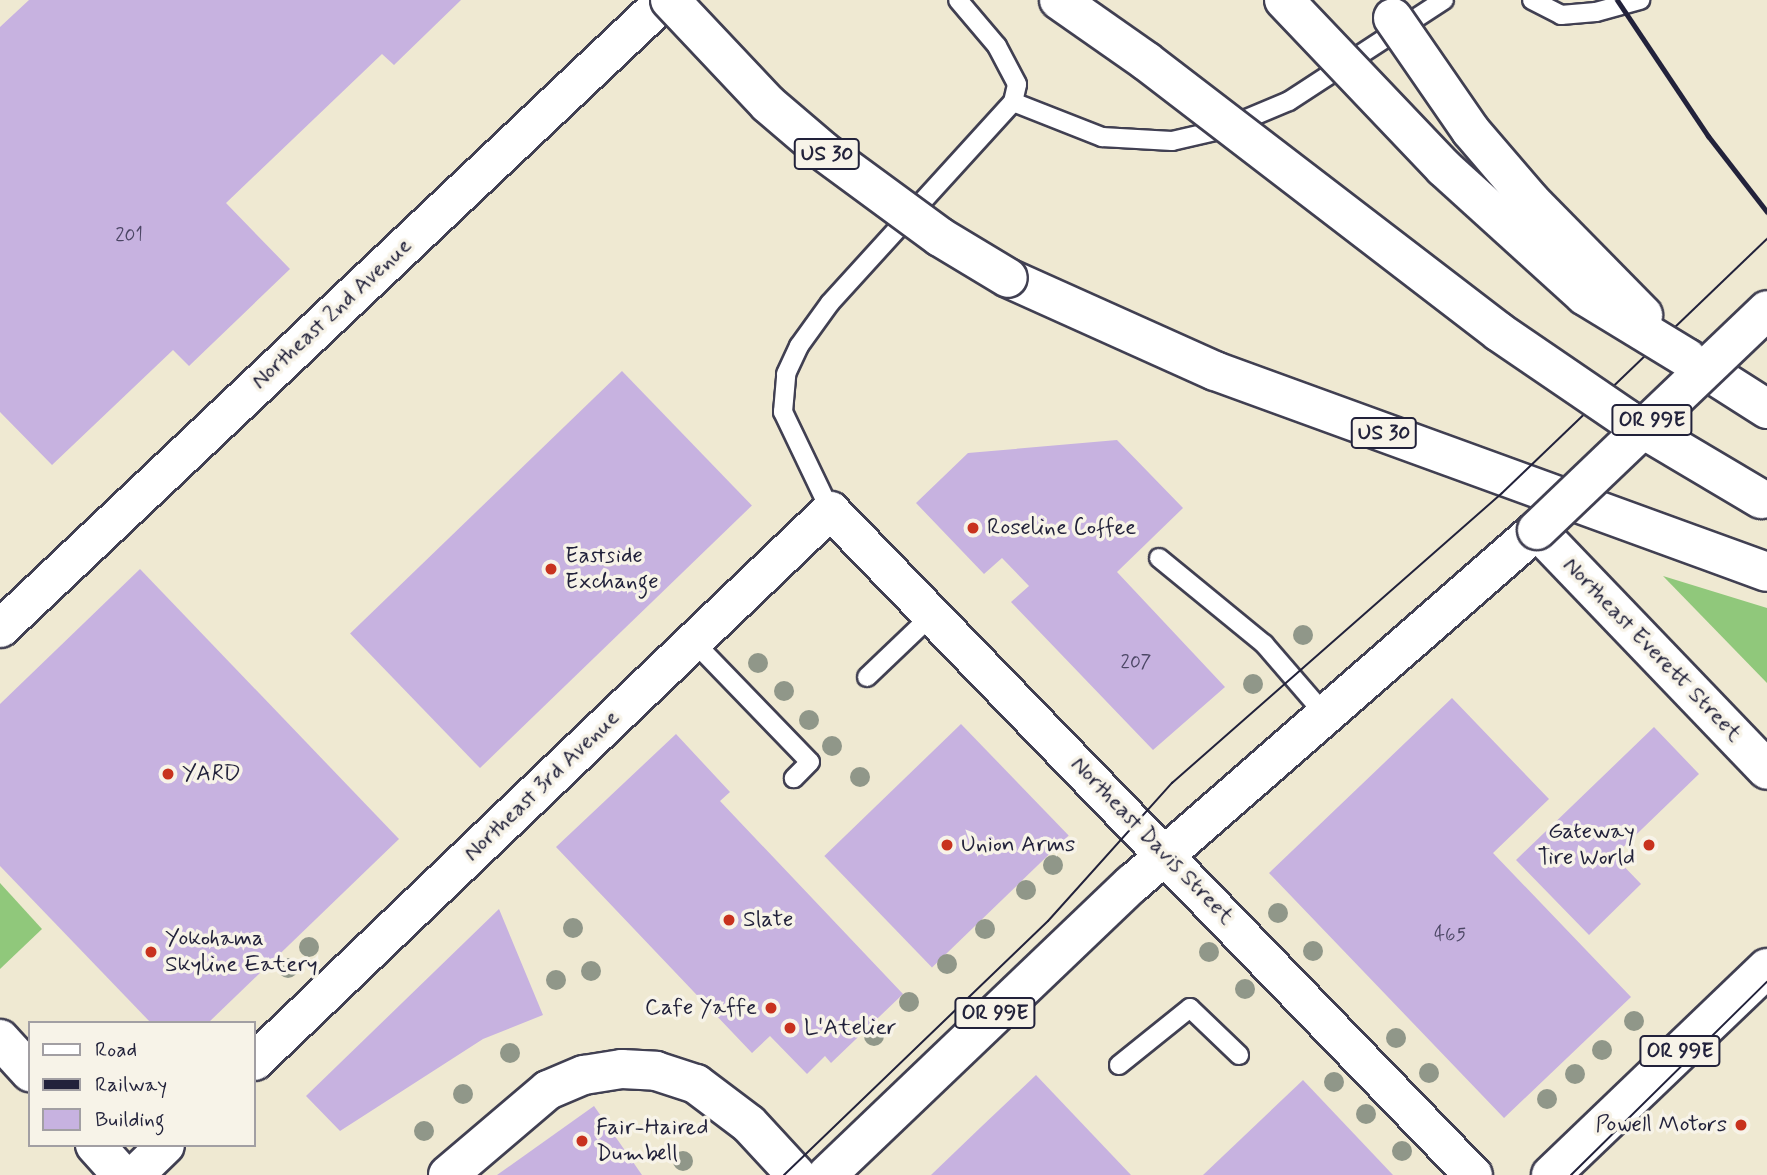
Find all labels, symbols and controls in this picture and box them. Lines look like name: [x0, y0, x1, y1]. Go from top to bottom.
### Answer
road number: US 30: [794, 136, 860, 172]
house number: 201: [115, 225, 143, 247]
street label: Northeast 2nd Avenue: [246, 232, 418, 396]
road number: OR 99E: [1610, 402, 1694, 438]
road number: US 30: [1351, 416, 1417, 450]
place label: Roseline Coffee: [987, 514, 1140, 542]
marker: Roseline Coffee: [965, 520, 981, 536]
place label: Eastside Exchange: [565, 542, 659, 596]
street label: Northeast Everett Street: [1557, 552, 1747, 748]
marker: Eastside Exchange: [543, 561, 559, 577]
house number: 207: [1121, 652, 1151, 674]
street label: Northeast 3rd Avenue: [458, 704, 626, 868]
street label: Northeast Davis Street: [1064, 751, 1240, 931]
place label: YARD: [182, 760, 241, 788]
marker: YARD: [160, 766, 176, 782]
place label: Gateway Tire World: [1538, 818, 1635, 872]
place label: Union Arms: [961, 831, 1077, 859]
marker: Union Arms: [939, 837, 955, 853]
marker: Gateway Tire World: [1641, 837, 1657, 853]
place label: Slate: [743, 906, 793, 934]
marker: Slate: [721, 912, 737, 928]
house number: 465: [1434, 924, 1466, 946]
place label: Yokohama Skyline Eatery: [165, 925, 312, 979]
marker: Yokohama Skyline Eatery: [143, 944, 159, 960]
place label: Cafe Yaffe: [646, 994, 757, 1022]
road number: OR 99E: [953, 996, 1037, 1030]
marker: Cafe Yaffe: [763, 1000, 779, 1016]
place label: L'Atelier: [804, 1014, 897, 1042]
marker: L'Atelier: [782, 1020, 798, 1036]
legend: [28, 1021, 256, 1147]
road number: OR 99E: [1638, 1034, 1722, 1068]
text: Road: [95, 1036, 137, 1064]
text: Railway: [95, 1071, 167, 1099]
text: Building: [95, 1106, 165, 1134]
place label: Powell Motors: [1598, 1111, 1727, 1139]
place label: Fair-Haired Dumbell: [596, 1114, 708, 1168]
marker: Powell Motors: [1733, 1117, 1749, 1133]
marker: Fair-Haired Dumbell: [574, 1133, 590, 1149]

